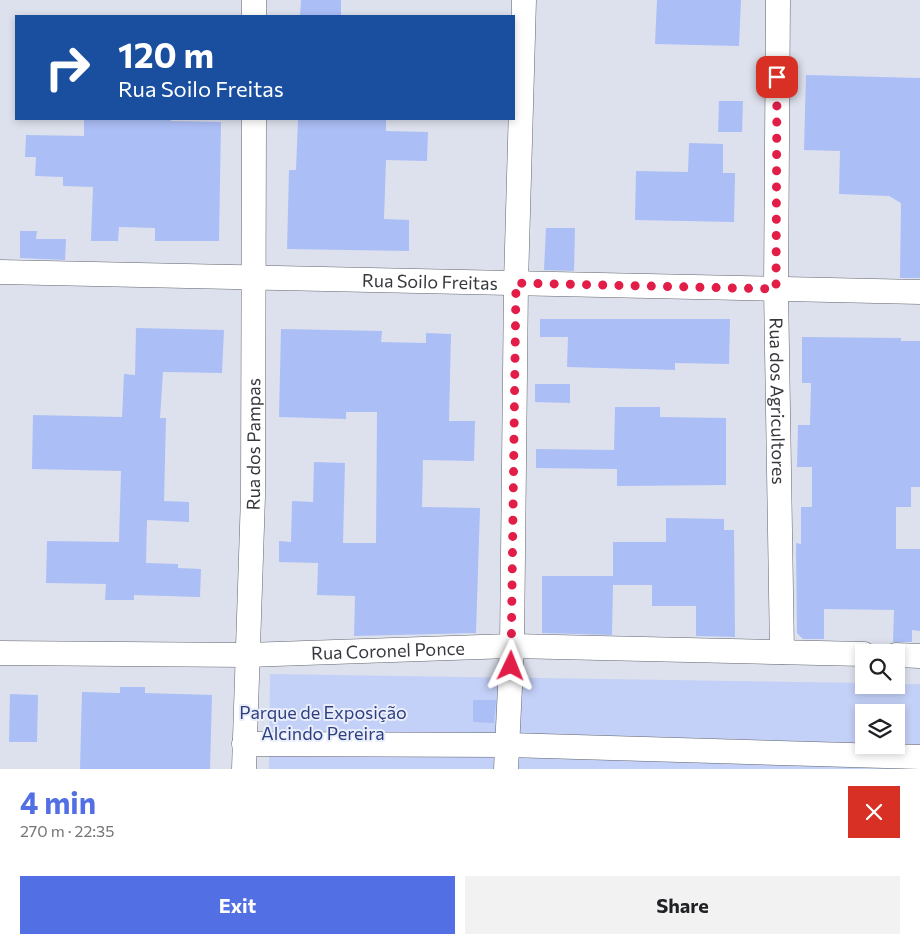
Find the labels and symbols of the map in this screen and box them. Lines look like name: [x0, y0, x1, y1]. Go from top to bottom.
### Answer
pin: [756, 56, 798, 98]
street label: Rua Soilo Freitas: [362, 269, 498, 294]
street label: Rua dos Agricultores: [765, 317, 790, 485]
street label: Rua dos Pampas: [242, 378, 264, 511]
street label: Rua Coronel Ponce: [311, 637, 465, 664]
position arrow: [484, 639, 536, 691]
park label: Parque de Exposição Alcindo Pereira: [239, 701, 407, 744]

